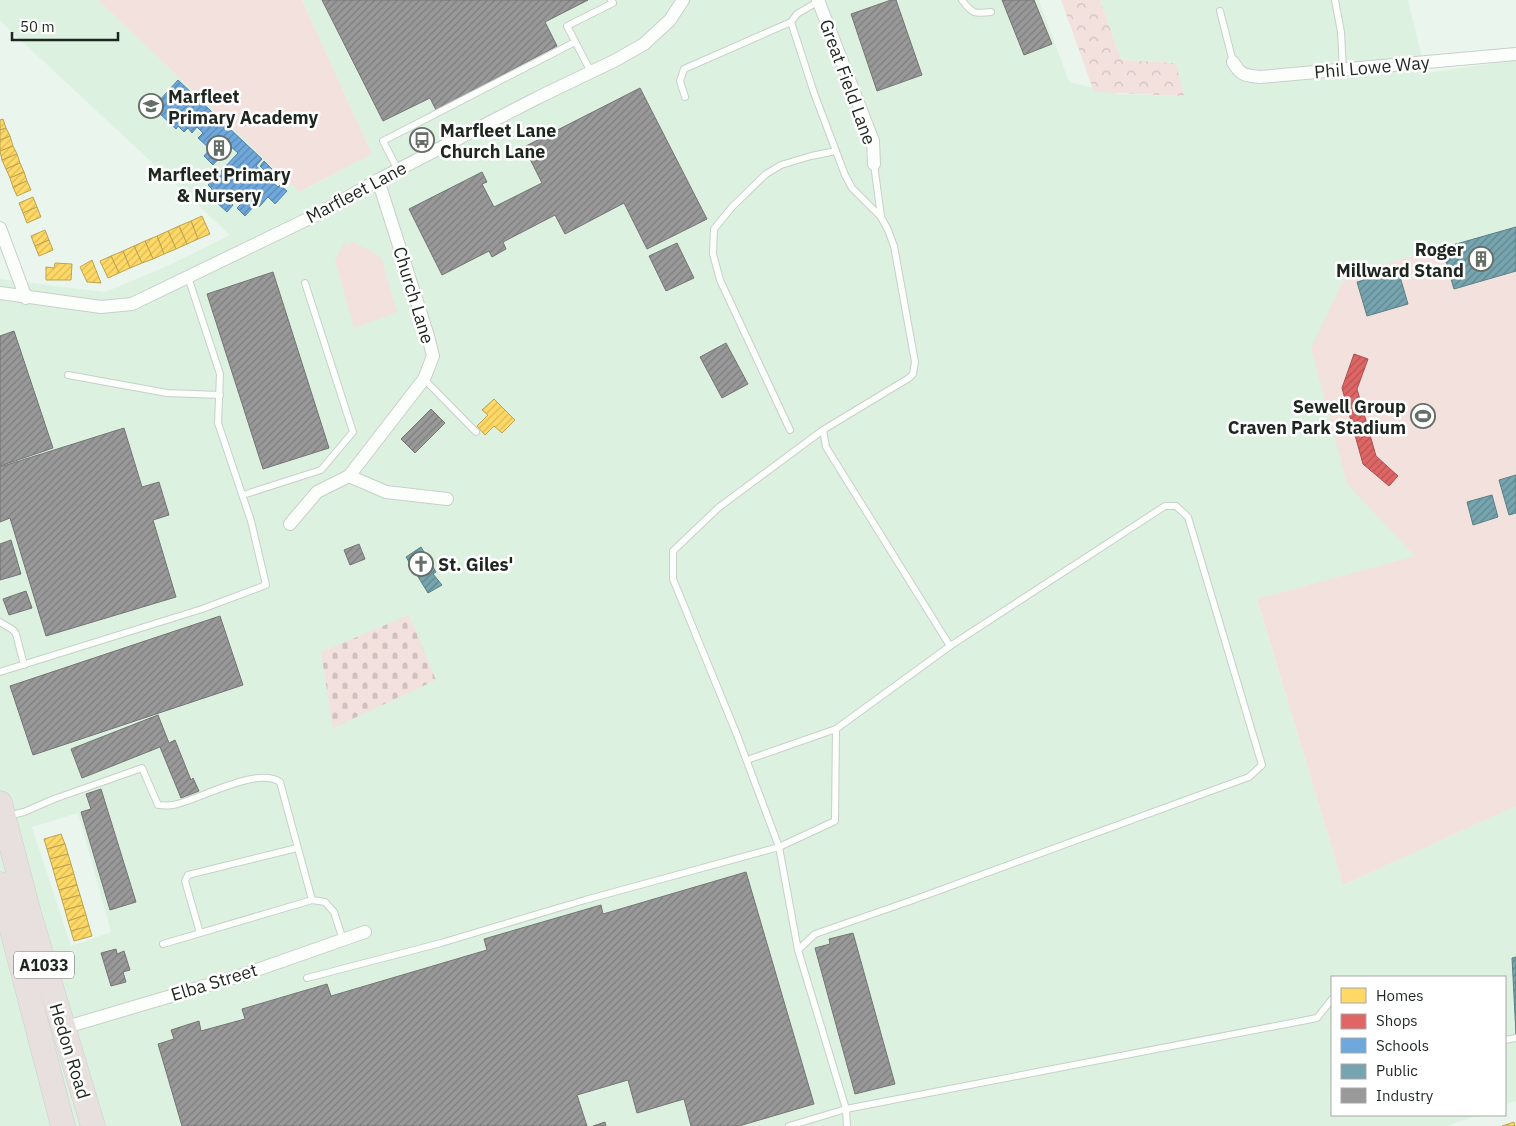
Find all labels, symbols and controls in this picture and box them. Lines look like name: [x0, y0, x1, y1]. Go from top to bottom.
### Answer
scale bar: [12, 10, 119, 42]
street label: Great Field Lane: [815, 16, 881, 148]
text: 50 m: [20, 17, 55, 36]
street label: Phil Lowe Way: [1313, 50, 1431, 84]
place label: Marfleet Primary Academy: [168, 85, 319, 129]
school or university icon: Marfleet Primary Academy: [138, 93, 164, 119]
place label: Marfleet Lane Church Lane: [440, 119, 556, 163]
bus stop icon: Marfleet Lane Church Lane: [409, 127, 435, 153]
building icon: Marfleet Primary & Nursery: [206, 135, 232, 161]
street label: Marfleet Lane: [302, 156, 410, 228]
place label: Marfleet Primary & Nursery: [147, 163, 291, 207]
place label: Roger Millward Stand: [1336, 238, 1464, 282]
street label: Church Lane: [388, 244, 440, 346]
building icon: Roger Millward Stand: [1468, 246, 1494, 272]
place label: Sewell Group Craven Park Stadium: [1228, 395, 1406, 439]
sports icon: Sewell Group Craven Park Stadium: [1410, 403, 1436, 429]
church icon: St. Giles': [408, 551, 434, 577]
place label: St. Giles': [438, 553, 513, 576]
road number: A1033: [14, 952, 74, 978]
street label: Elba Street: [168, 958, 260, 1006]
legend: [1331, 976, 1506, 1116]
text: Homes: [1376, 986, 1424, 1005]
street label: Hedon Road: [45, 1000, 95, 1102]
text: Shops: [1376, 1011, 1418, 1030]
text: Schools: [1376, 1036, 1429, 1055]
text: Public: [1376, 1061, 1418, 1080]
text: Industry: [1376, 1086, 1434, 1105]

